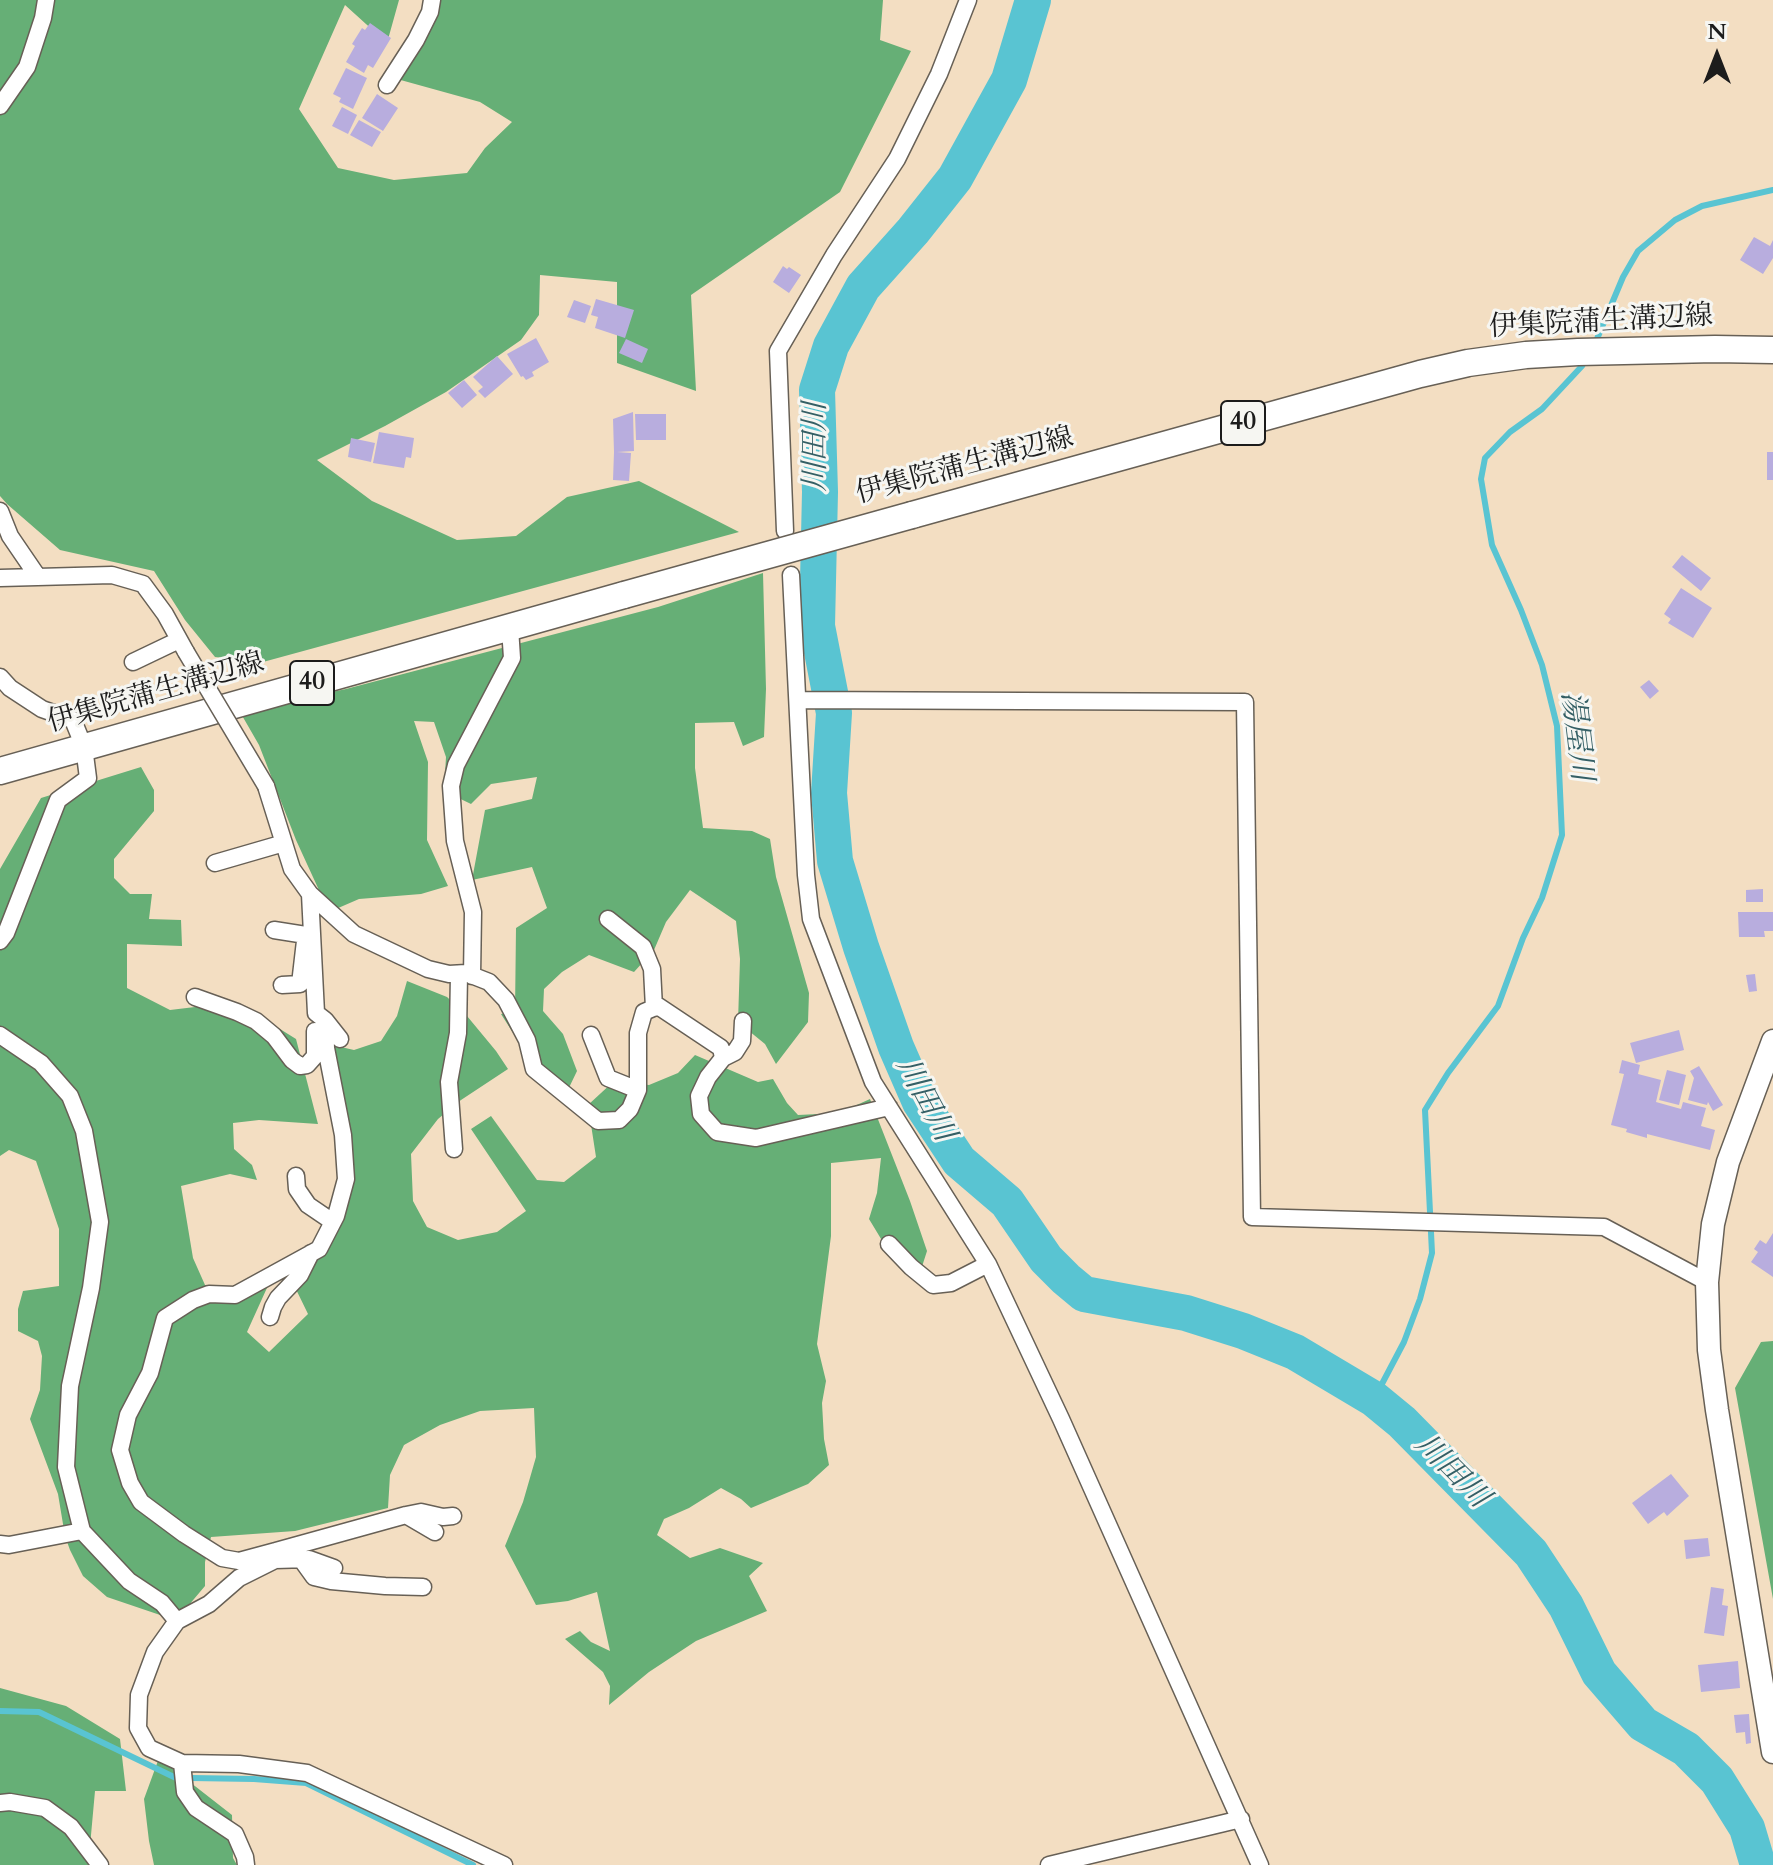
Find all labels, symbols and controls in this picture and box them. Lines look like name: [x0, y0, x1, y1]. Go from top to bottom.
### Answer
north arrow: [1677, 16, 1757, 96]
text: N: [1707, 17, 1727, 47]
street label: 伊集院蒲生溝辺線: [1488, 300, 1714, 346]
road number: 40: [1221, 401, 1265, 445]
water label: 川田川: [799, 402, 835, 492]
street label: 伊集院蒲生溝辺線: [852, 422, 1078, 512]
street label: 伊集院蒲生溝辺線: [44, 647, 268, 741]
road number: 40: [290, 661, 334, 705]
water label: 湯屋川: [1552, 689, 1598, 783]
water label: 川田川: [887, 1052, 961, 1148]
water label: 川田川: [1406, 1427, 1496, 1517]

